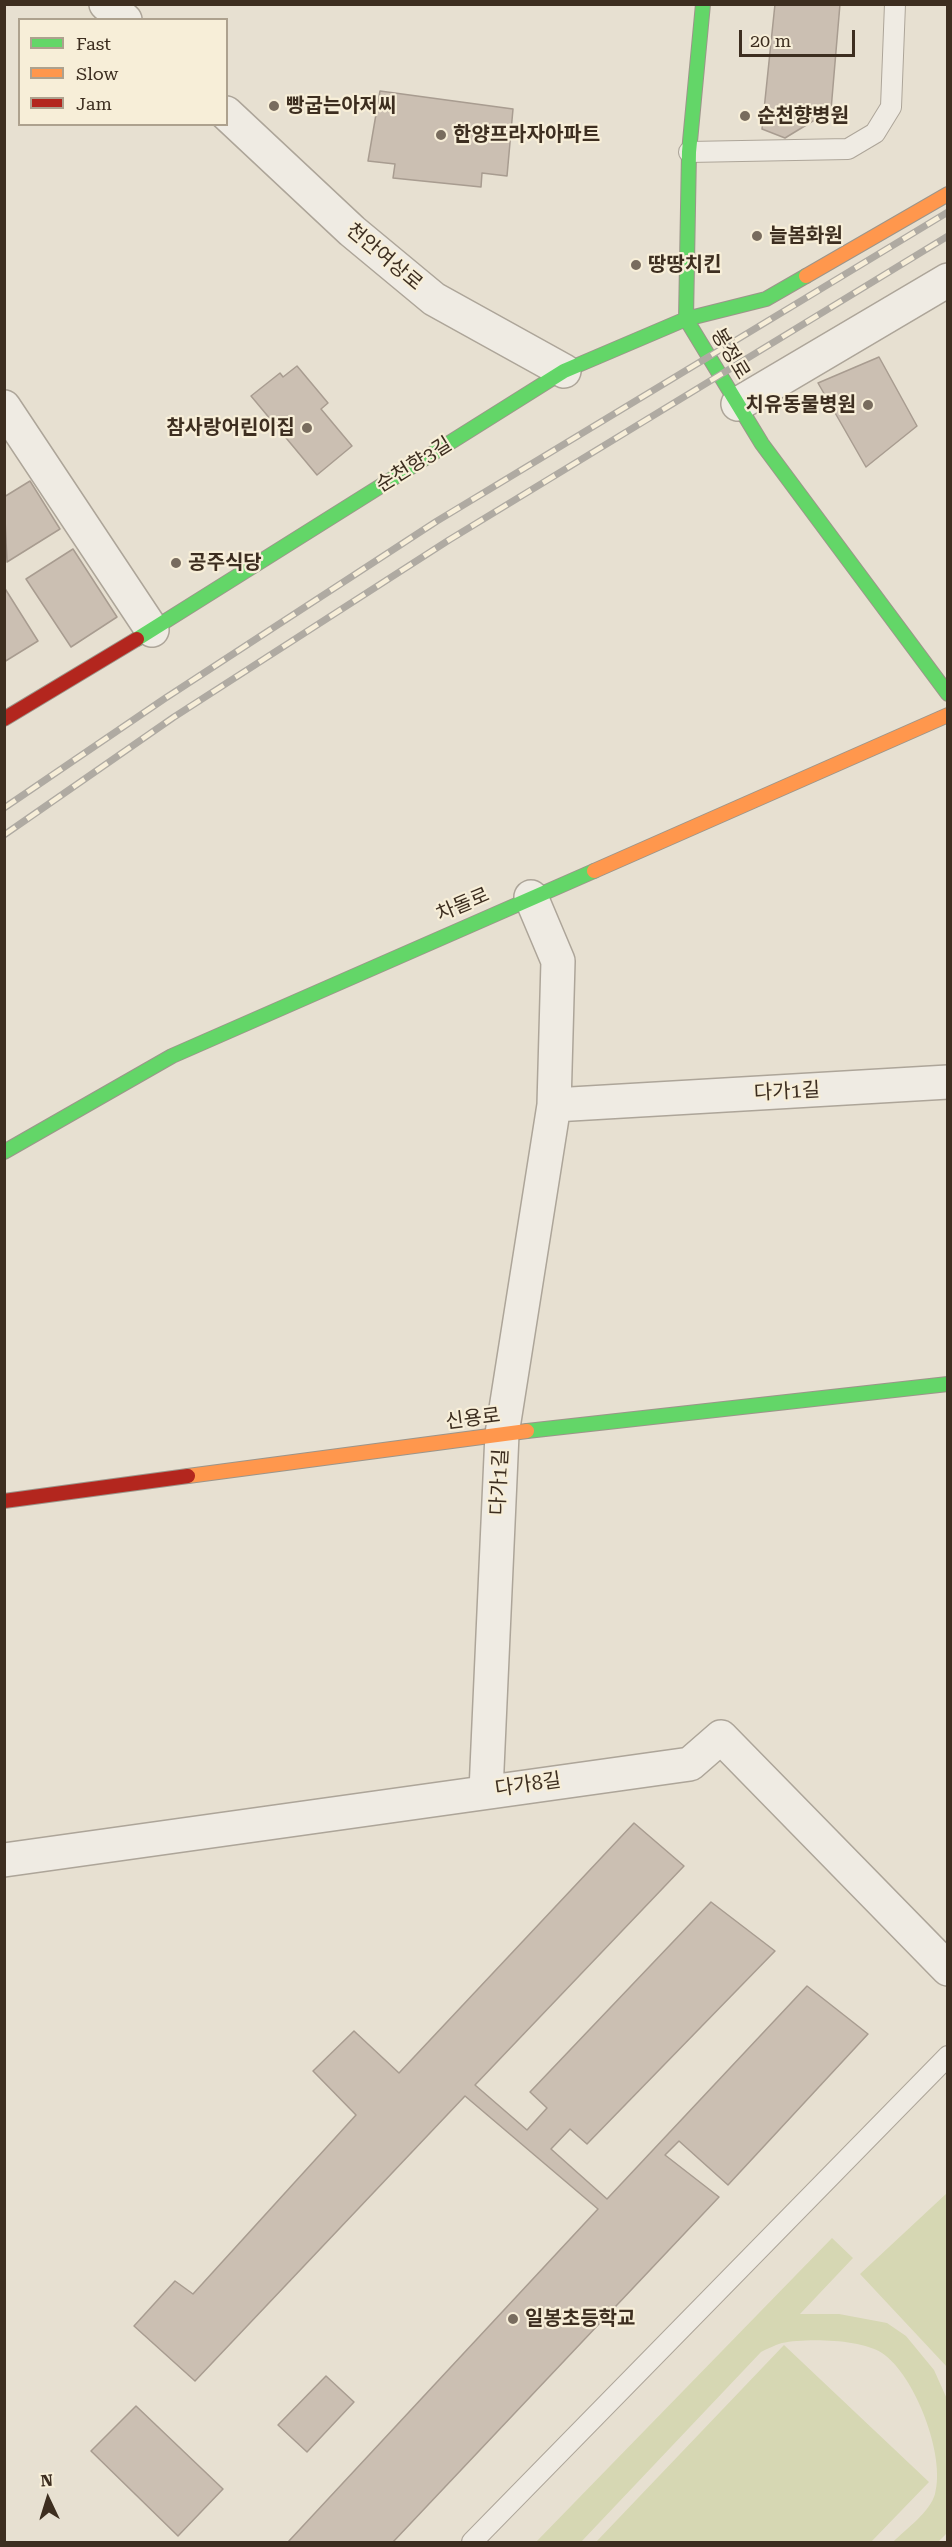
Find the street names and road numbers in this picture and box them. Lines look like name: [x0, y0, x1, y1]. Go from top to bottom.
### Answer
street label: 천안여상로: [341, 218, 427, 296]
street label: 봉정로: [705, 324, 755, 384]
street label: 순천향3길: [372, 432, 456, 498]
street label: 차돌로: [433, 883, 493, 927]
street label: 다가1길: [753, 1078, 821, 1106]
street label: 신용로: [444, 1404, 502, 1434]
street label: 다가1길: [486, 1448, 514, 1516]
street label: 다가8길: [493, 1768, 563, 1802]

